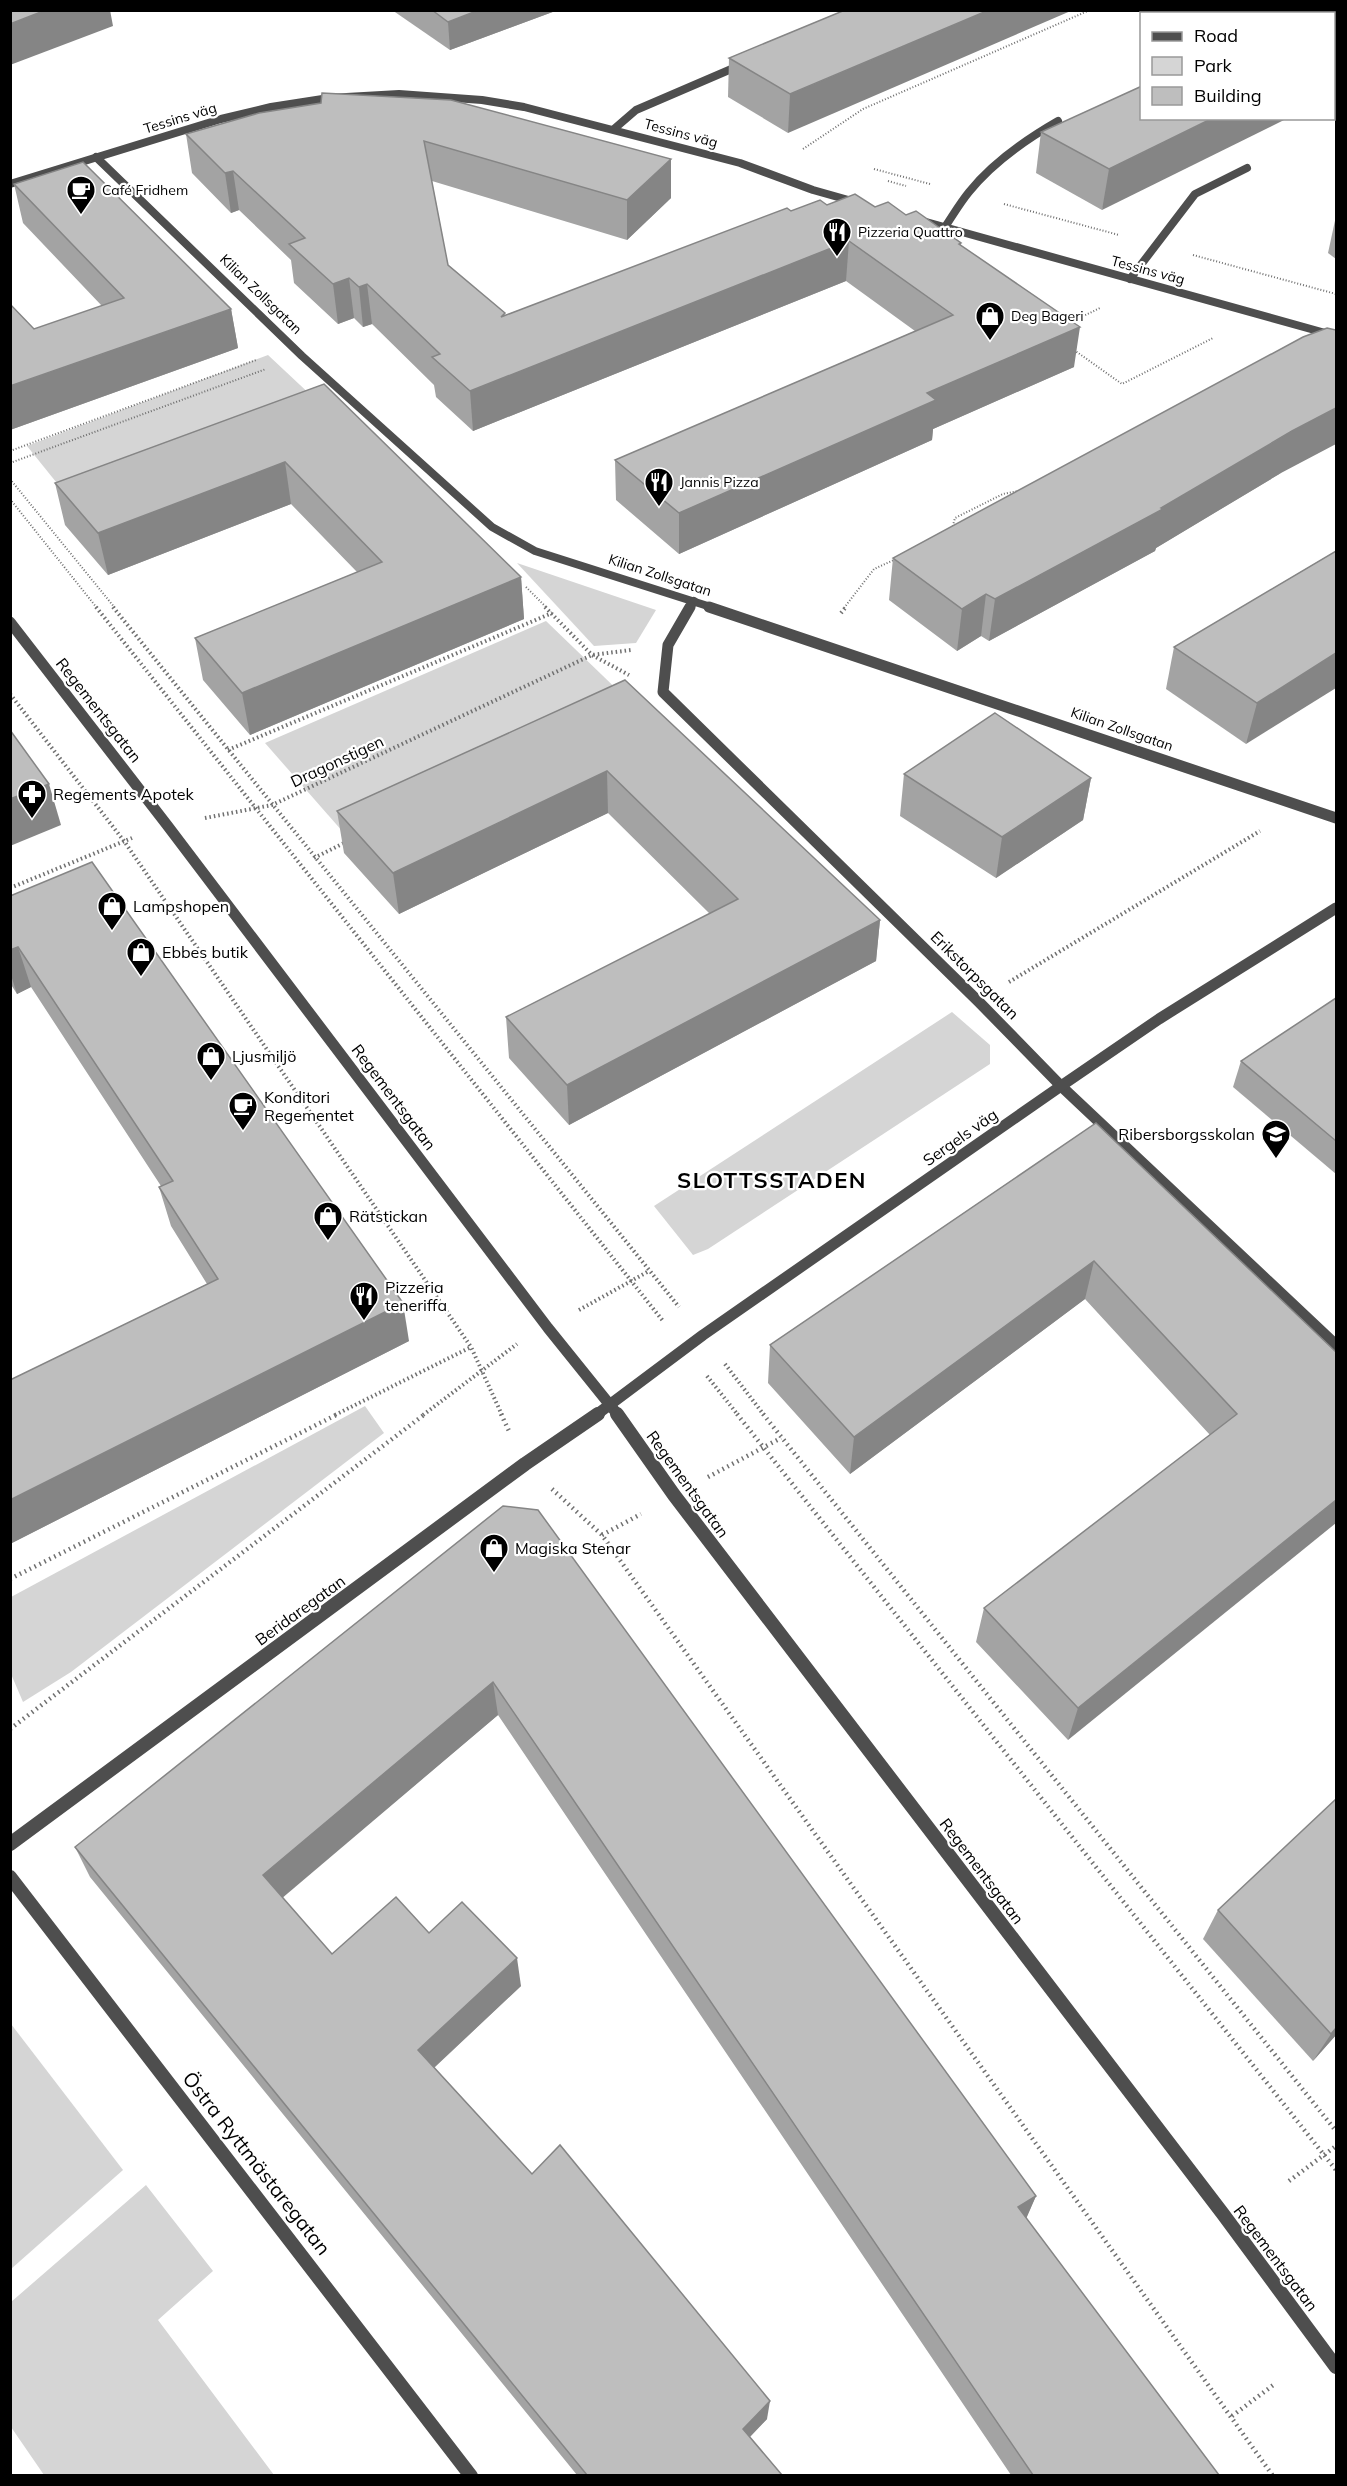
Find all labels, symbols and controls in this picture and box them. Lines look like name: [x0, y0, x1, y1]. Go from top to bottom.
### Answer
legend: [1140, 12, 1335, 120]
text: Road: [1194, 24, 1238, 47]
text: Park: [1194, 54, 1233, 77]
text: Building: [1194, 84, 1262, 107]
street label: Tessins väg: [141, 98, 219, 138]
street label: Tessins väg: [642, 115, 720, 151]
cafe icon: Café Fridhem: [65, 174, 97, 216]
place label: Café Fridhem: [102, 181, 188, 199]
restaurant icon: Pizzeria Quattro: [821, 216, 853, 258]
place label: Pizzeria Quattro: [858, 223, 963, 241]
street label: Kilian Zollsgatan: [216, 250, 306, 338]
street label: Tessins väg: [1109, 252, 1187, 288]
shop icon: Deg Bageri: [974, 300, 1006, 342]
place label: Deg Bageri: [1011, 307, 1084, 325]
restaurant icon: Jannis Pizza: [643, 466, 675, 508]
place label: Jannis Pizza: [680, 473, 759, 491]
street label: Kilian Zollsgatan: [606, 550, 714, 600]
street label: Regementsgatan: [52, 654, 146, 766]
street label: Kilian Zollsgatan: [1068, 703, 1176, 755]
street label: Dragonstigen: [287, 731, 387, 791]
pharmacy icon: Regements Apotek: [16, 778, 48, 820]
place label: Regements Apotek: [53, 784, 194, 804]
shop icon: Lampshopen: [96, 890, 128, 932]
place label: Lampshopen: [133, 896, 229, 916]
street label: Erikstorpsgatan: [927, 927, 1023, 1023]
shop icon: Ebbes butik: [125, 936, 157, 978]
place label: Ebbes butik: [162, 942, 249, 962]
shop icon: Ljusmiljö: [195, 1040, 227, 1082]
street label: Regementsgatan: [348, 1040, 440, 1154]
place label: Ljusmiljö: [232, 1046, 296, 1066]
place label: Konditori Regementet: [264, 1087, 354, 1125]
cafe icon: Konditori Regementet: [227, 1090, 259, 1132]
street label: Sergels väg: [919, 1104, 1001, 1170]
school or university icon: Ribersborgsskolan: [1260, 1118, 1292, 1160]
place label: Ribersborgsskolan: [1118, 1124, 1255, 1144]
district label: SLOTTSSTADEN: [677, 1166, 867, 1194]
shop icon: Rätstickan: [312, 1200, 344, 1242]
place label: Rätstickan: [349, 1206, 428, 1226]
place label: Pizzeria teneriffa: [385, 1277, 447, 1315]
restaurant icon: Pizzeria teneriffa: [348, 1280, 380, 1322]
street label: Regementsgatan: [642, 1427, 734, 1541]
shop icon: Magiska Stenar: [478, 1532, 510, 1574]
place label: Magiska Stenar: [515, 1538, 631, 1558]
street label: Beridaregatan: [251, 1571, 349, 1649]
street label: Regementsgatan: [936, 1814, 1028, 1928]
street label: Östra Ryttmästaregatan: [178, 2066, 336, 2260]
street label: Regementsgatan: [1230, 2201, 1322, 2315]

